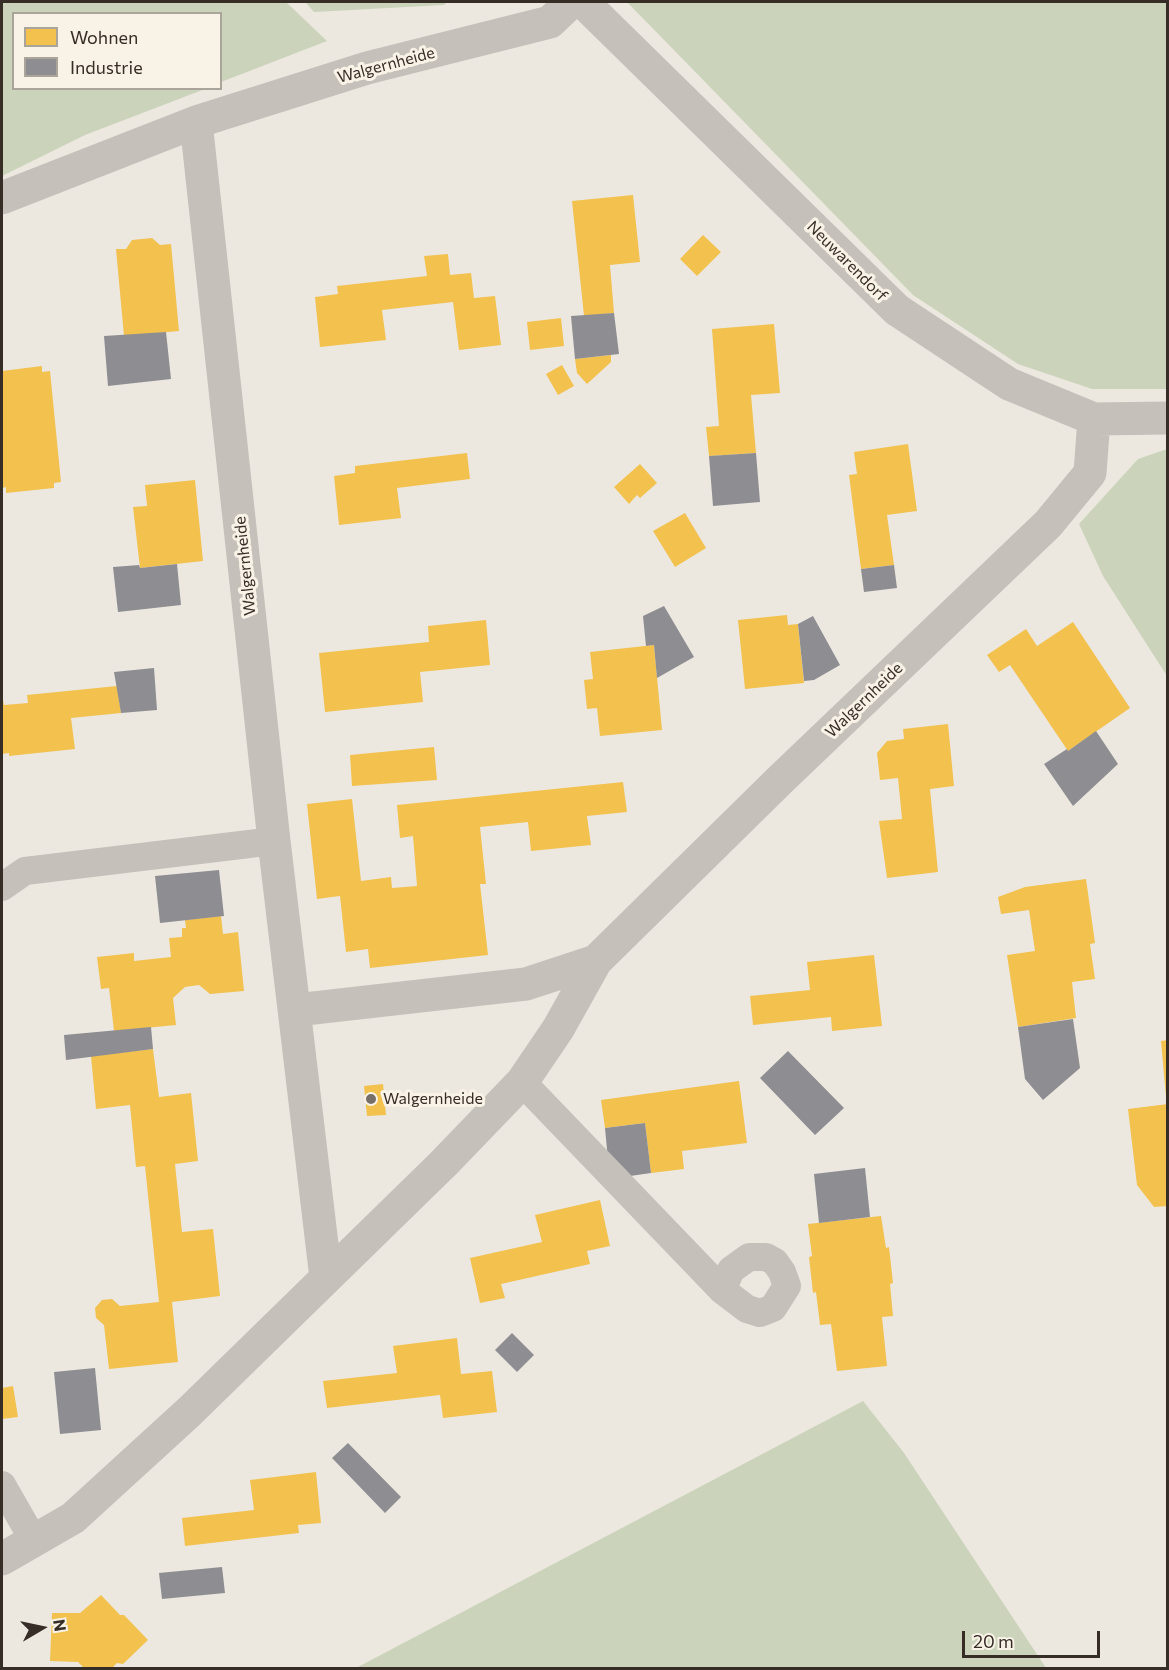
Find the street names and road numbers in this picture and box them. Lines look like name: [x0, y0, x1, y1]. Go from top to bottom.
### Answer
street label: Walgernheide: [335, 43, 437, 87]
street label: Neuwarendorf: [803, 217, 891, 305]
street label: Walgernheide: [230, 515, 260, 617]
street label: Walgernheide: [821, 658, 907, 742]

